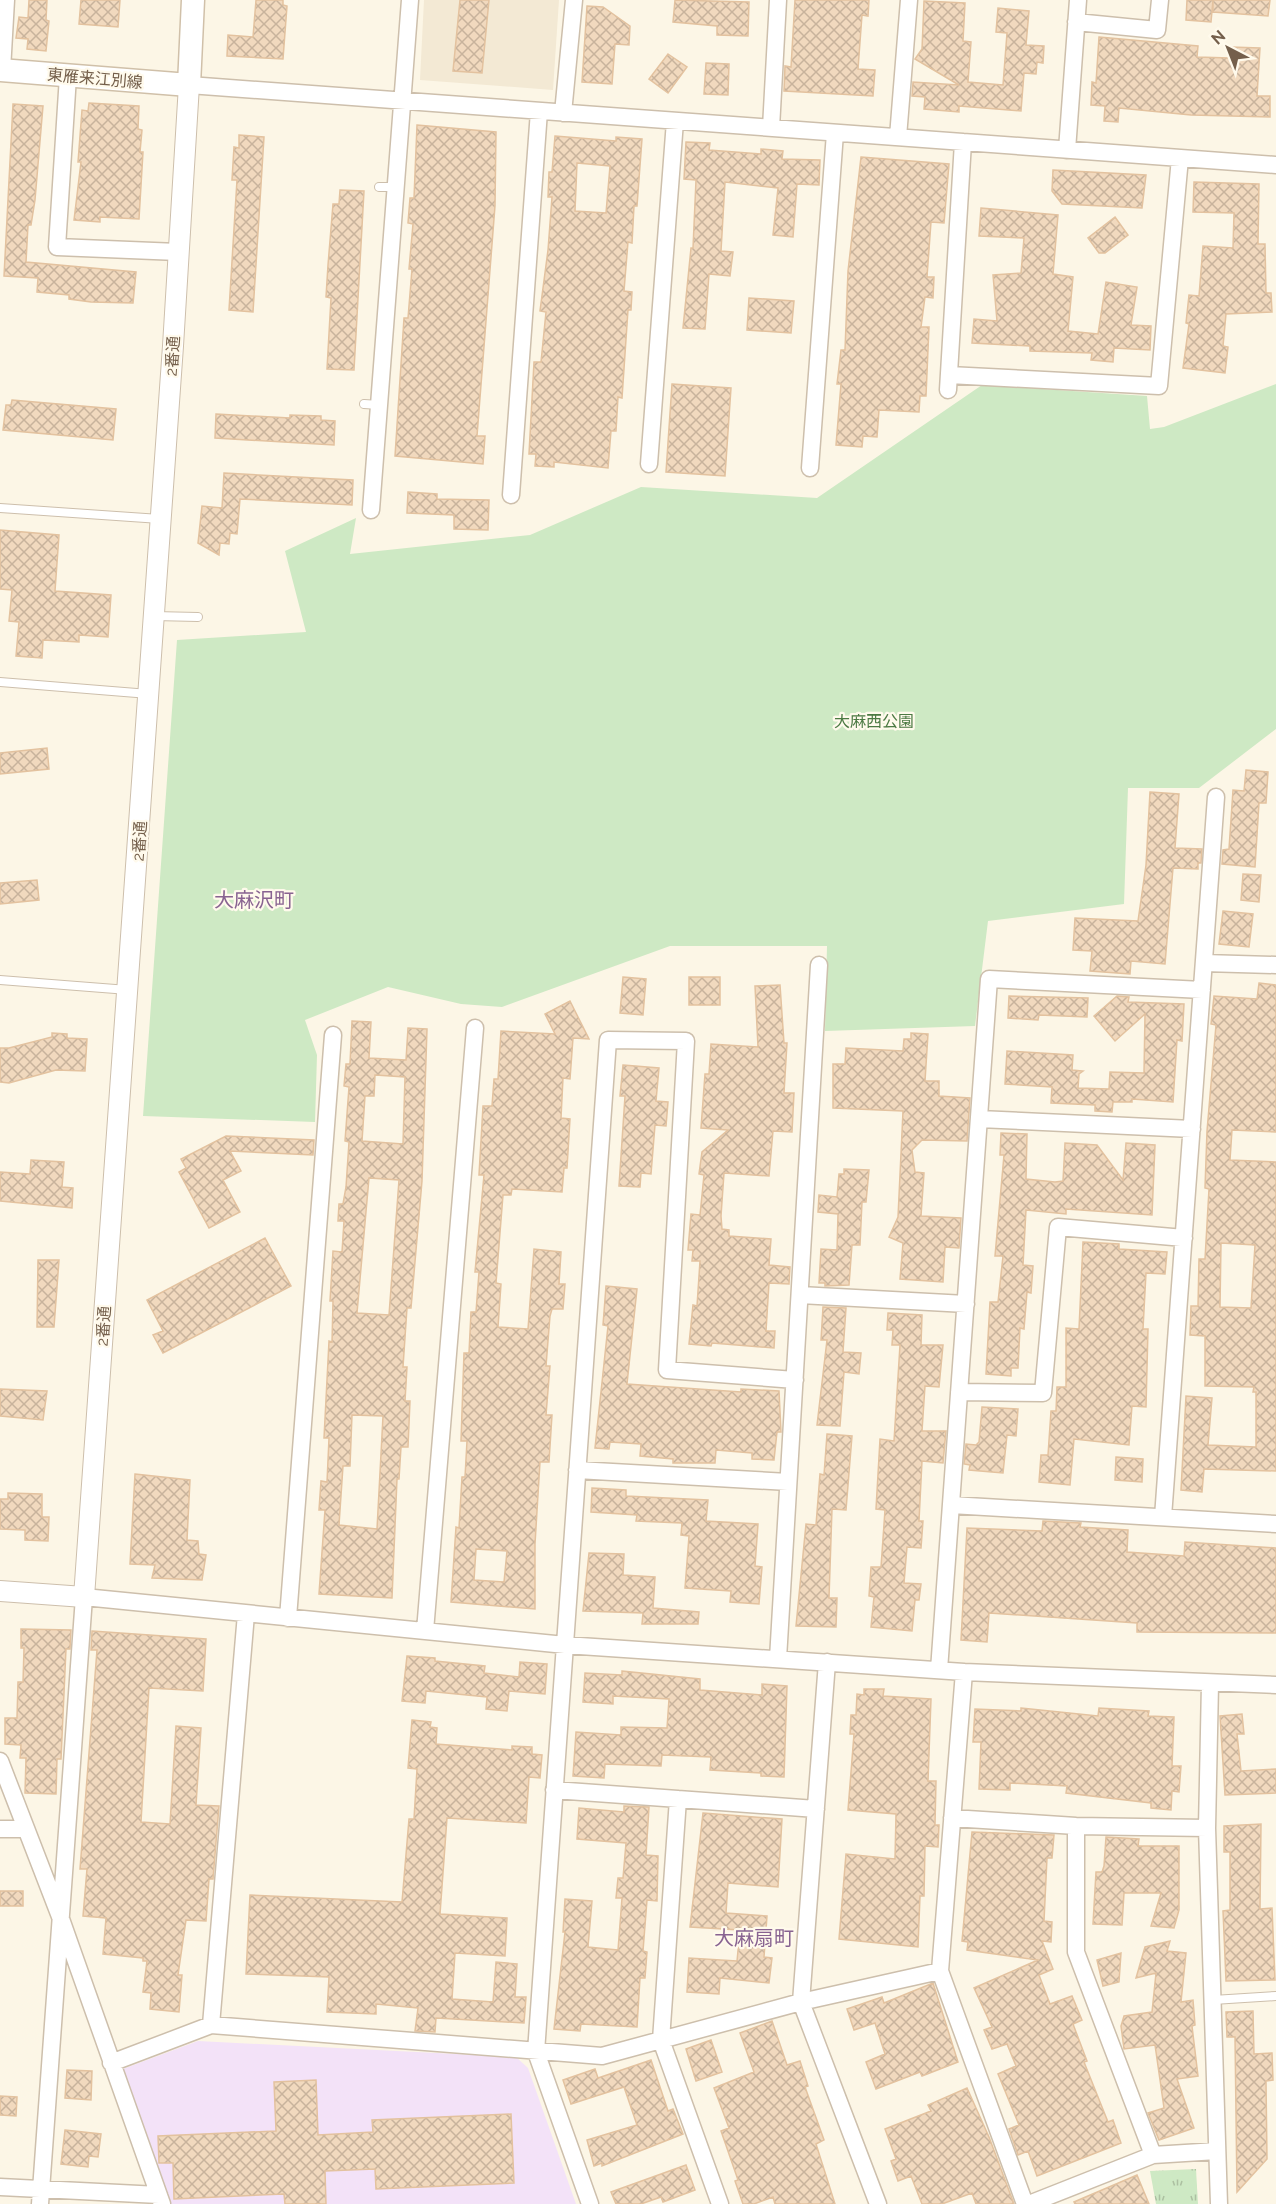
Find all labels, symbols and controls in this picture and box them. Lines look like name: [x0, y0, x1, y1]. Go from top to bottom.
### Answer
north arrow: [1198, 18, 1258, 78]
text: N: [1207, 26, 1229, 48]
street label: 東雁来江別線: [46, 65, 144, 92]
street label: 2番通: [162, 335, 183, 377]
park label: 大麻西公園: [834, 712, 914, 731]
street label: 2番通: [129, 820, 150, 862]
district label: 大麻沢町: [214, 888, 294, 912]
street label: 2番通: [93, 1305, 114, 1347]
district label: 大麻扇町: [714, 1926, 794, 1950]

